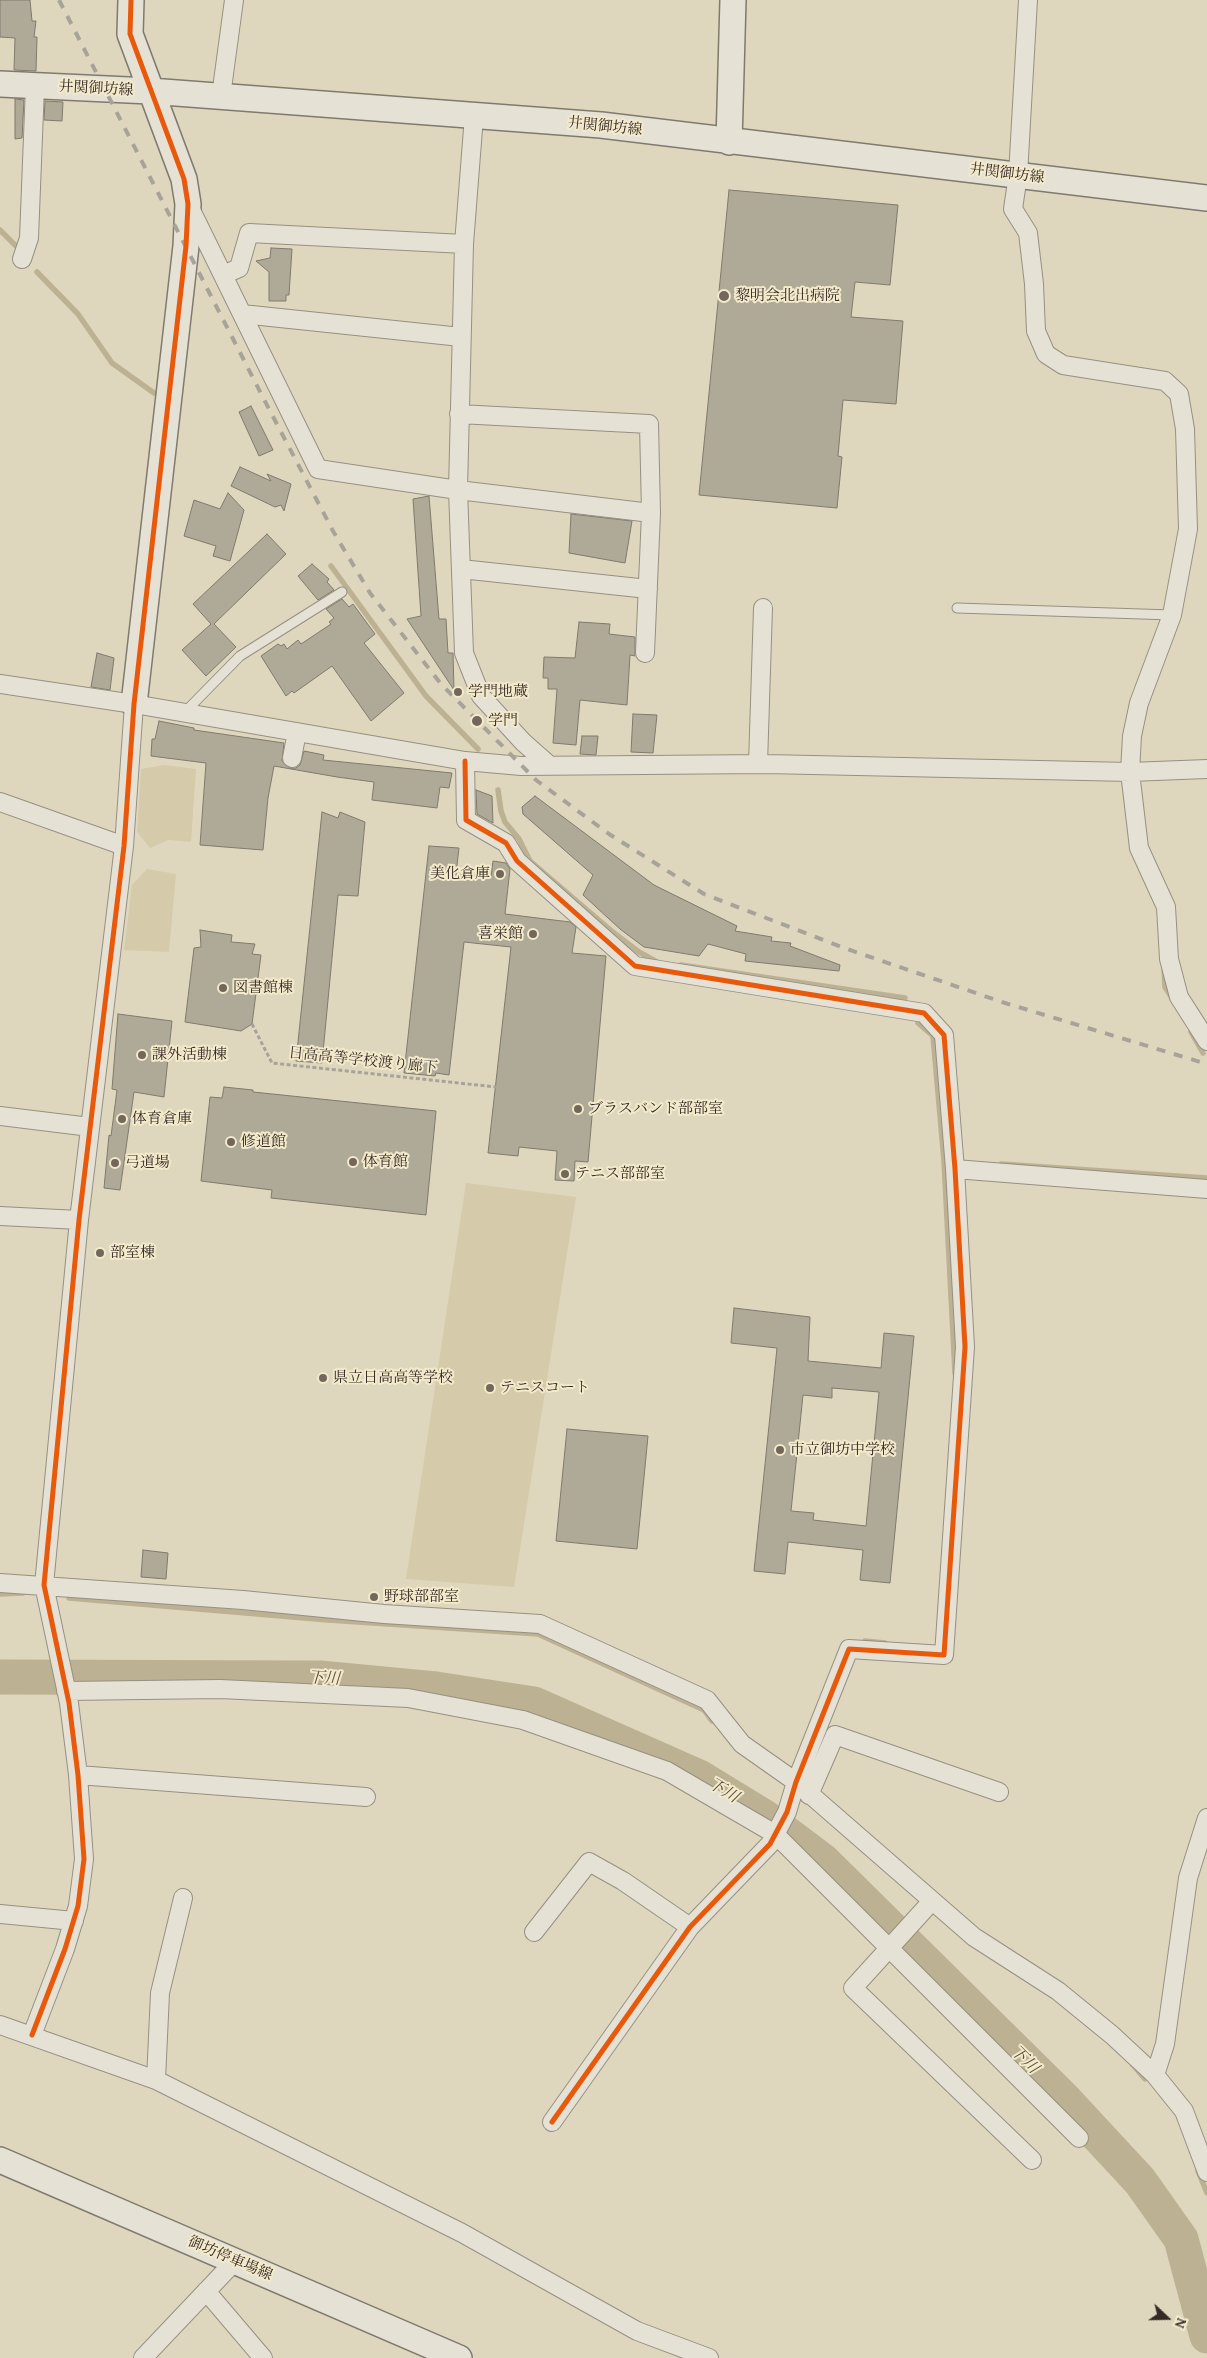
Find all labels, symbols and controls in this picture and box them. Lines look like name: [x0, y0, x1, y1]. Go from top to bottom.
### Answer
street label: 井関御坊線: [58, 78, 134, 100]
street label: 井関御坊線: [567, 114, 643, 140]
street label: 井関御坊線: [969, 160, 1045, 188]
place label: 黎明会北出病院: [735, 287, 840, 305]
marker: 黎明会北出病院: [717, 289, 731, 303]
place label: 学門地蔵: [468, 683, 528, 701]
marker: 学門地蔵: [452, 686, 464, 698]
place label: 学門: [488, 712, 518, 730]
marker: 学門: [470, 714, 484, 728]
place label: 美化倉庫: [430, 865, 490, 883]
marker: 美化倉庫: [494, 868, 506, 880]
place label: 喜栄館: [478, 925, 523, 943]
marker: 喜栄館: [527, 928, 539, 940]
place label: 図書館棟: [233, 979, 293, 997]
marker: 図書館棟: [217, 982, 229, 994]
street label: 日高高等学校渡り廊下: [287, 1044, 439, 1078]
place label: 課外活動棟: [152, 1046, 227, 1064]
marker: 課外活動棟: [136, 1049, 148, 1061]
place label: ブラスバンド部部室: [588, 1100, 723, 1118]
marker: ブラスバンド部部室: [572, 1103, 584, 1115]
place label: 体育倉庫: [132, 1110, 192, 1128]
marker: 体育倉庫: [116, 1113, 128, 1125]
place label: 修道館: [241, 1133, 286, 1151]
marker: 修道館: [225, 1136, 237, 1148]
place label: 体育館: [363, 1153, 408, 1171]
place label: 弓道場: [125, 1154, 170, 1172]
marker: 体育館: [347, 1156, 359, 1168]
marker: 弓道場: [109, 1157, 121, 1169]
place label: テニス部部室: [575, 1165, 665, 1183]
marker: テニス部部室: [559, 1168, 571, 1180]
place label: 部室棟: [110, 1244, 155, 1262]
marker: 部室棟: [94, 1247, 106, 1259]
place label: 県立日高高等学校: [333, 1369, 453, 1387]
marker: 県立日高高等学校: [317, 1372, 329, 1384]
place label: テニスコート: [500, 1379, 590, 1397]
marker: テニスコート: [484, 1382, 496, 1394]
place label: 市立御坊中学校: [790, 1441, 895, 1459]
marker: 市立御坊中学校: [774, 1444, 786, 1456]
place label: 野球部部室: [384, 1588, 459, 1606]
marker: 野球部部室: [368, 1591, 380, 1603]
water label: 下川: [308, 1669, 340, 1689]
water label: 下川: [704, 1775, 742, 1807]
water label: 下川: [1006, 2042, 1042, 2078]
street label: 御坊停車場線: [185, 2233, 275, 2285]
north arrow: [1142, 2293, 1192, 2343]
text: N: [1170, 2315, 1192, 2331]

